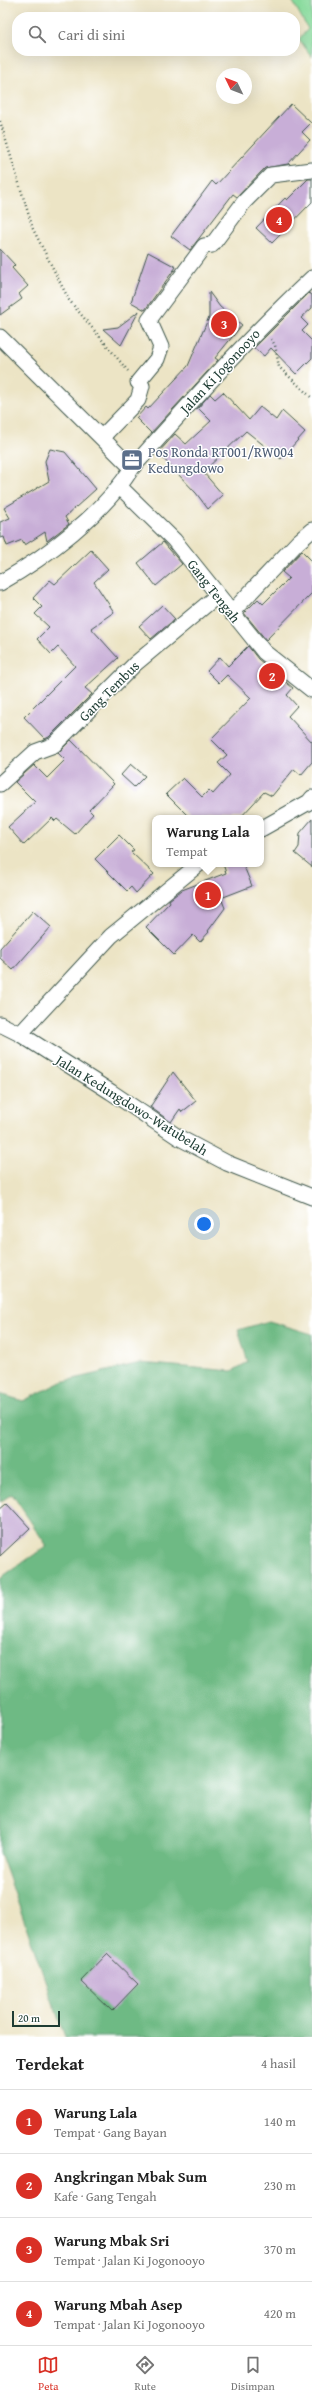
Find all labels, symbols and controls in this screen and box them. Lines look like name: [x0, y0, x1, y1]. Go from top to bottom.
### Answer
search box: [12, 12, 300, 56]
icon: search: [26, 23, 48, 45]
text: Cari di sini: [58, 24, 125, 45]
north arrow: [216, 68, 252, 104]
pin: 4: [266, 205, 292, 235]
pin: 3: [211, 309, 237, 339]
street label: Jalan Ki Jogonooyo: [174, 324, 265, 419]
place label: Pos Ronda RT001/RW004 Kedungdowo: [148, 442, 294, 478]
office icon: Pos Ronda RT001/RW004 Kedungdowo: [119, 447, 145, 473]
street label: Gang Tengah: [183, 555, 245, 627]
street label: Gang Tembus: [74, 656, 144, 726]
pin: 2: [259, 661, 285, 691]
popup: [152, 815, 264, 867]
text: Warung Lala: [166, 821, 250, 842]
text: Tempat: [166, 842, 208, 861]
pin: 1: [195, 880, 221, 910]
street label: Jalan Kedungdowo-Watubelah: [50, 1049, 212, 1160]
your location: [194, 1214, 214, 1234]
scale bar: [12, 2009, 60, 2028]
text: 20 m: [18, 2010, 40, 2026]
text: Terdekat: [16, 2051, 84, 2076]
text: 4 hasil: [261, 2054, 296, 2073]
text: Warung Lala: [54, 2102, 137, 2123]
text: 1: [26, 2112, 32, 2131]
text: 140 m: [264, 2112, 296, 2131]
text: Tempat · Gang Bayan: [54, 2123, 167, 2142]
text: Angkringan Mbak Sum: [54, 2166, 207, 2187]
text: 2: [26, 2176, 32, 2195]
text: 230 m: [264, 2176, 296, 2195]
text: Kafe · Gang Tengah: [54, 2187, 157, 2206]
text: Warung Mbak Sri: [54, 2230, 169, 2251]
text: 3: [26, 2240, 32, 2259]
text: 370 m: [264, 2240, 296, 2259]
text: Tempat · Jalan Ki Jogonooyo: [54, 2251, 205, 2270]
text: Warung Mbah Asep: [54, 2294, 182, 2315]
text: 4: [26, 2304, 32, 2323]
text: 420 m: [264, 2304, 296, 2323]
text: Tempat · Jalan Ki Jogonooyo: [54, 2315, 205, 2334]
tab: Peta: [37, 2354, 59, 2394]
tab: Rute: [134, 2354, 156, 2394]
tab: Disimpan: [231, 2354, 275, 2394]

